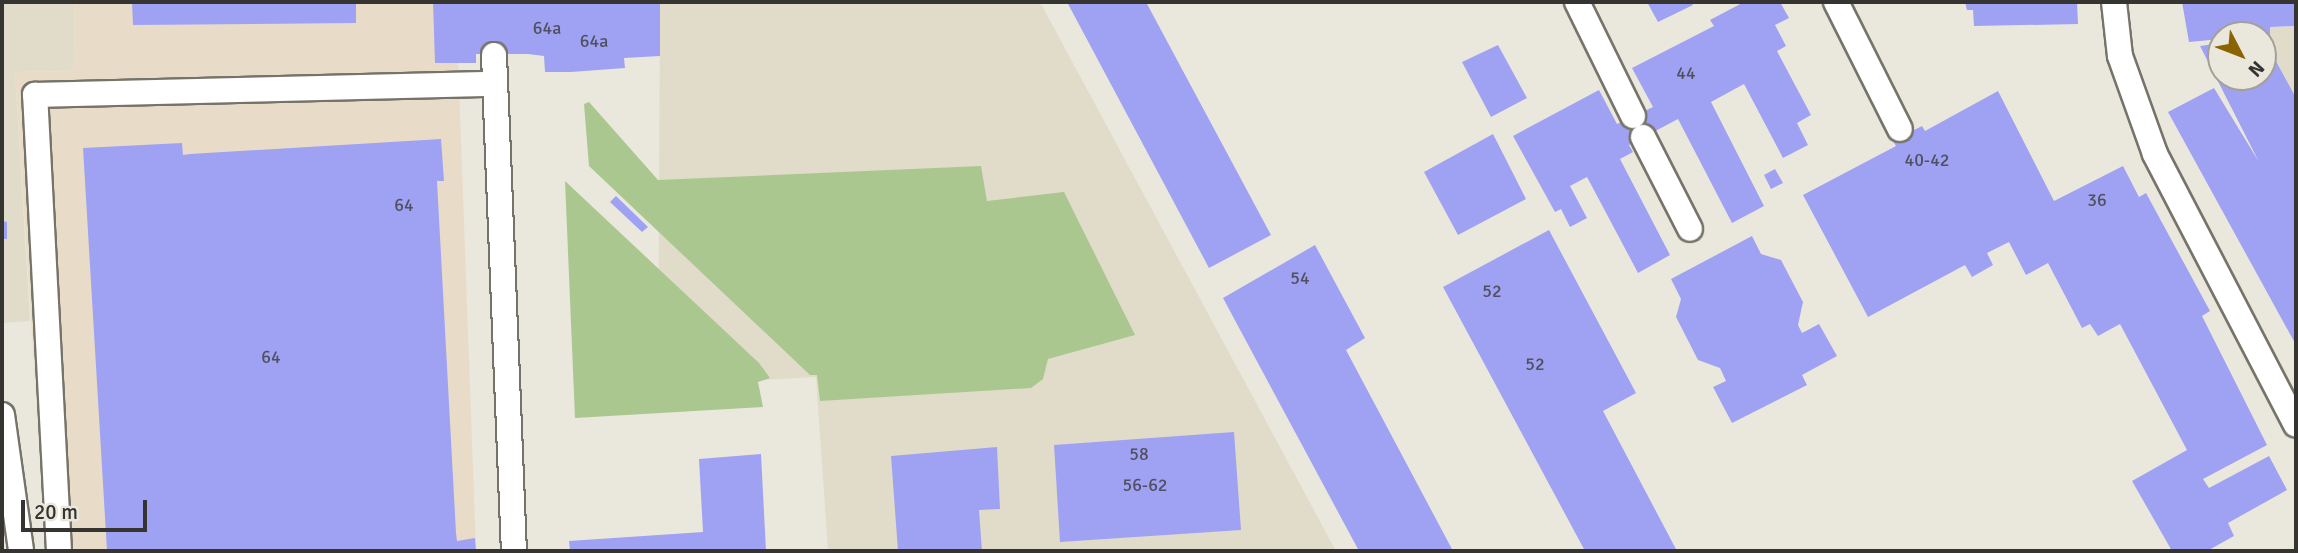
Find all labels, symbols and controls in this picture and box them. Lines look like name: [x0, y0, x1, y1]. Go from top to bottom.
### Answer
house number: 64a: [533, 17, 561, 39]
north arrow: [2207, 21, 2277, 91]
house number: 64a: [580, 30, 608, 52]
text: N: [2243, 56, 2269, 82]
house number: 44: [1676, 62, 1696, 84]
house number: 40-42: [1904, 149, 1950, 171]
house number: 36: [2087, 189, 2107, 211]
house number: 64: [394, 194, 414, 216]
house number: 54: [1290, 267, 1310, 289]
house number: 52: [1482, 280, 1502, 302]
house number: 64: [261, 346, 281, 368]
house number: 52: [1525, 353, 1545, 375]
house number: 58: [1129, 443, 1149, 465]
house number: 56-62: [1122, 474, 1168, 496]
scale bar: [24, 486, 150, 530]
text: 20 m: [34, 499, 78, 525]

